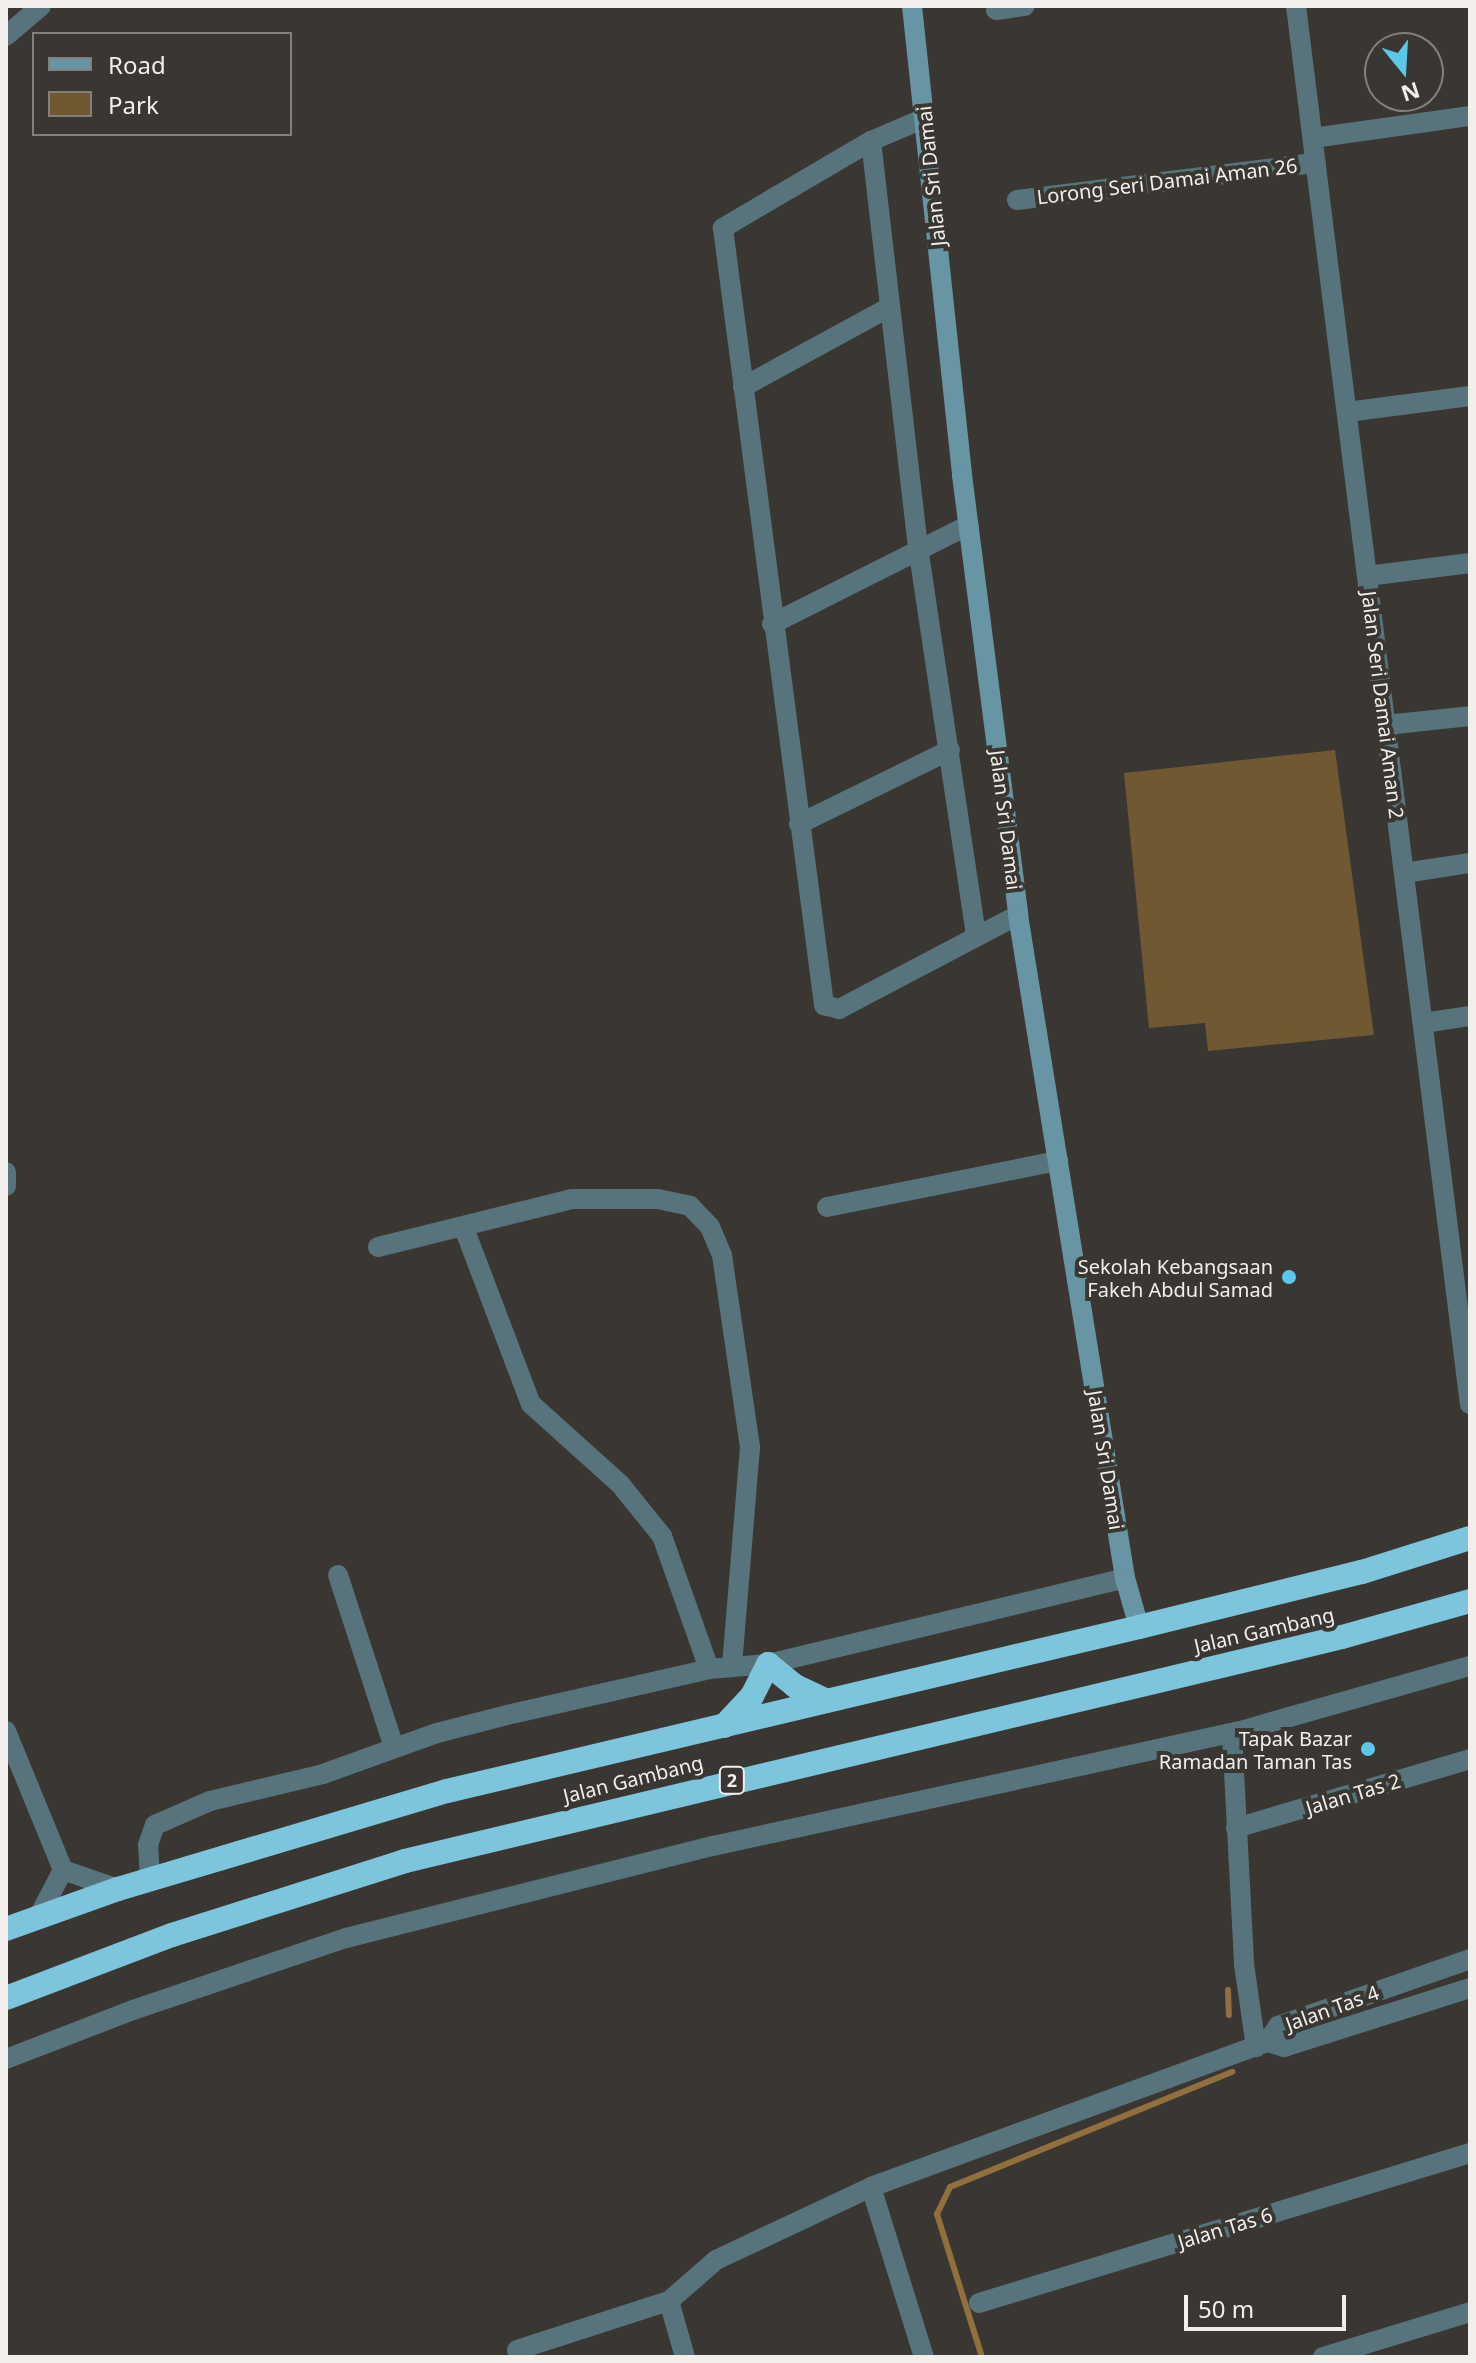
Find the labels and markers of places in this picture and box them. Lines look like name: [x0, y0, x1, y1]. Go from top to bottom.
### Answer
place label: Sekolah Kebangsaan Fakeh Abdul Samad: [1078, 1254, 1273, 1301]
marker: Sekolah Kebangsaan Fakeh Abdul Samad: [1280, 1268, 1298, 1286]
place label: Tapak Bazar Ramadan Taman Tas: [1159, 1726, 1352, 1773]
marker: Tapak Bazar Ramadan Taman Tas: [1359, 1740, 1377, 1758]

